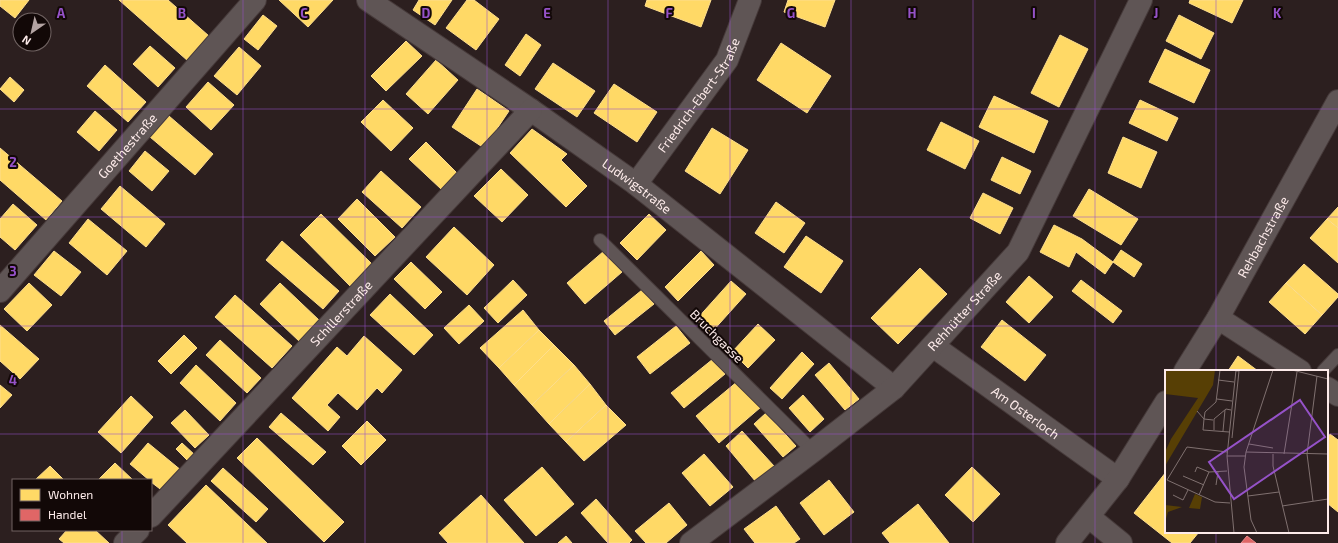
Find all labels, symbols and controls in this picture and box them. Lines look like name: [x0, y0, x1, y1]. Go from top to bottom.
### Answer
text: A: [57, 5, 66, 21]
text: B: [178, 5, 186, 21]
text: C: [300, 5, 308, 21]
text: D: [422, 5, 431, 21]
text: E: [543, 5, 551, 21]
text: F: [665, 5, 673, 21]
text: G: [787, 5, 795, 21]
text: H: [908, 5, 917, 21]
text: I: [1032, 5, 1036, 21]
text: J: [1154, 5, 1158, 21]
text: K: [1273, 5, 1282, 21]
north arrow: [12, 12, 52, 52]
text: N: [19, 33, 33, 48]
street label: Friedrich-Ebert-Straße: [654, 36, 743, 156]
street label: Goethestraße: [94, 110, 160, 182]
text: 2: [9, 154, 17, 170]
street label: Ludwigstraße: [599, 155, 675, 217]
street label: Rehbachstraße: [1234, 193, 1292, 281]
text: 3: [9, 263, 17, 279]
street label: Rehhütter Straße: [924, 267, 1005, 354]
street label: Schillerstraße: [306, 277, 376, 349]
street label: Bruchgasse: [687, 306, 747, 366]
inset map: [1165, 370, 1328, 533]
text: 4: [9, 372, 17, 388]
street label: Am Osterloch: [988, 383, 1063, 442]
legend: [12, 479, 152, 531]
text: Wohnen: [48, 487, 93, 501]
text: Handel: [48, 507, 87, 521]

